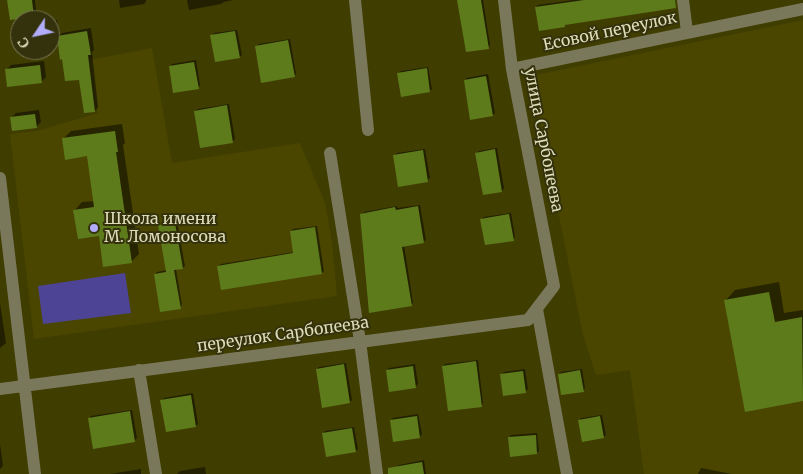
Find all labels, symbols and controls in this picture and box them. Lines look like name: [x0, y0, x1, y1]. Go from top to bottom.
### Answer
street label: Есовой переулок: [541, 8, 679, 56]
north arrow: [10, 10, 60, 60]
text: С: [13, 34, 33, 52]
street label: улица Сарбопеева: [520, 66, 566, 214]
place label: Школа имени М. Ломоносова: [104, 209, 226, 247]
marker: Школа имени М. Ломоносова: [88, 222, 100, 234]
street label: переулок Сарбопеева: [196, 313, 370, 357]

